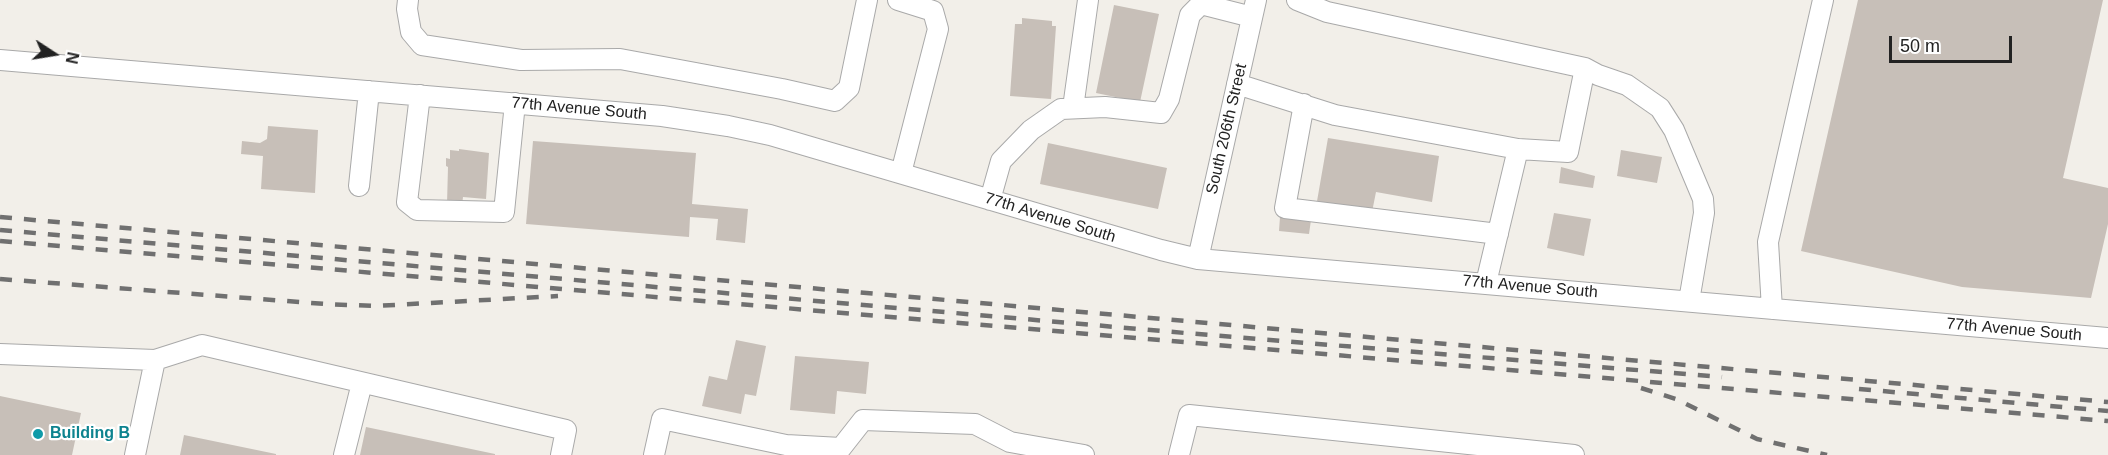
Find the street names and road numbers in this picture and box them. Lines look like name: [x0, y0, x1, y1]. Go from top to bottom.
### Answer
street label: South 206th Street: [1203, 62, 1251, 196]
street label: 77th Avenue South: [511, 94, 647, 124]
street label: 77th Avenue South: [982, 189, 1118, 247]
street label: 77th Avenue South: [1462, 272, 1598, 302]
street label: 77th Avenue South: [1946, 315, 2082, 345]

